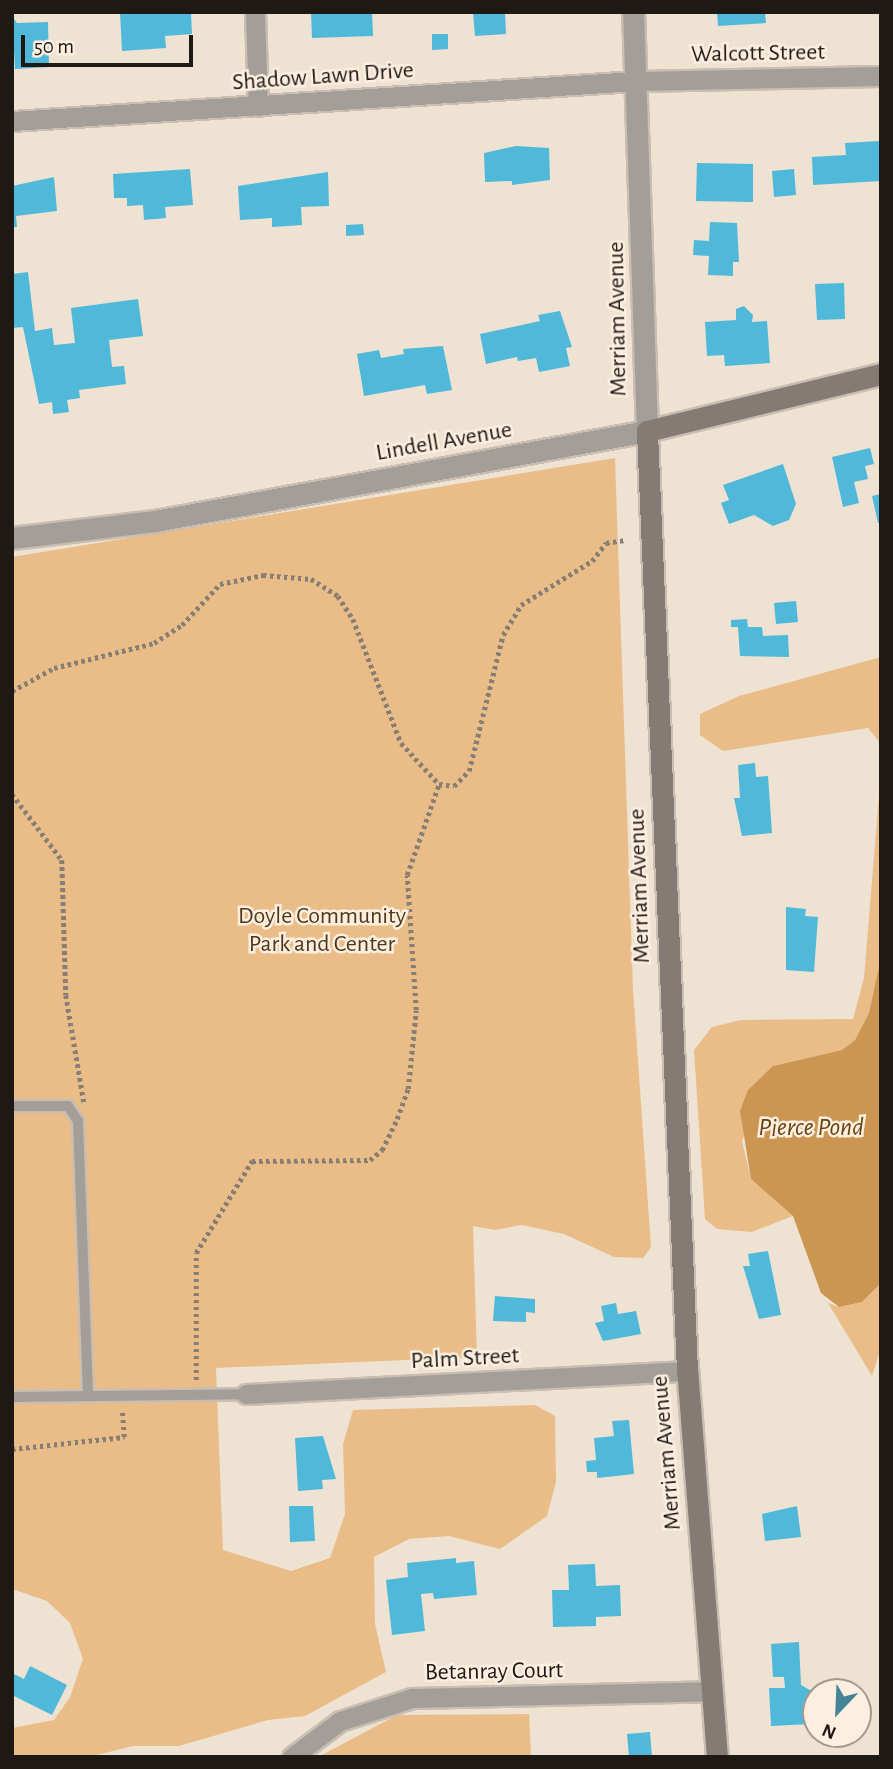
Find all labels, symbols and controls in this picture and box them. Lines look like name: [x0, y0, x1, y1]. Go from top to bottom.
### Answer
scale bar: [24, 21, 196, 65]
text: 50 m: [34, 36, 74, 57]
street label: Walcott Street: [691, 38, 825, 70]
street label: Shadow Lawn Drive: [231, 56, 415, 98]
street label: Merriam Avenue: [602, 241, 634, 397]
street label: Lindell Avenue: [374, 416, 514, 468]
street label: Merriam Avenue: [623, 808, 657, 964]
park label: Doyle Community Park and Center: [238, 903, 406, 959]
water label: Pierce Pond: [758, 1112, 864, 1144]
street label: Palm Street: [410, 1342, 520, 1376]
street label: Merriam Avenue: [646, 1375, 688, 1531]
street label: Betanray Court: [425, 1656, 563, 1688]
north arrow: [802, 1678, 872, 1748]
text: N: [820, 1720, 839, 1742]

